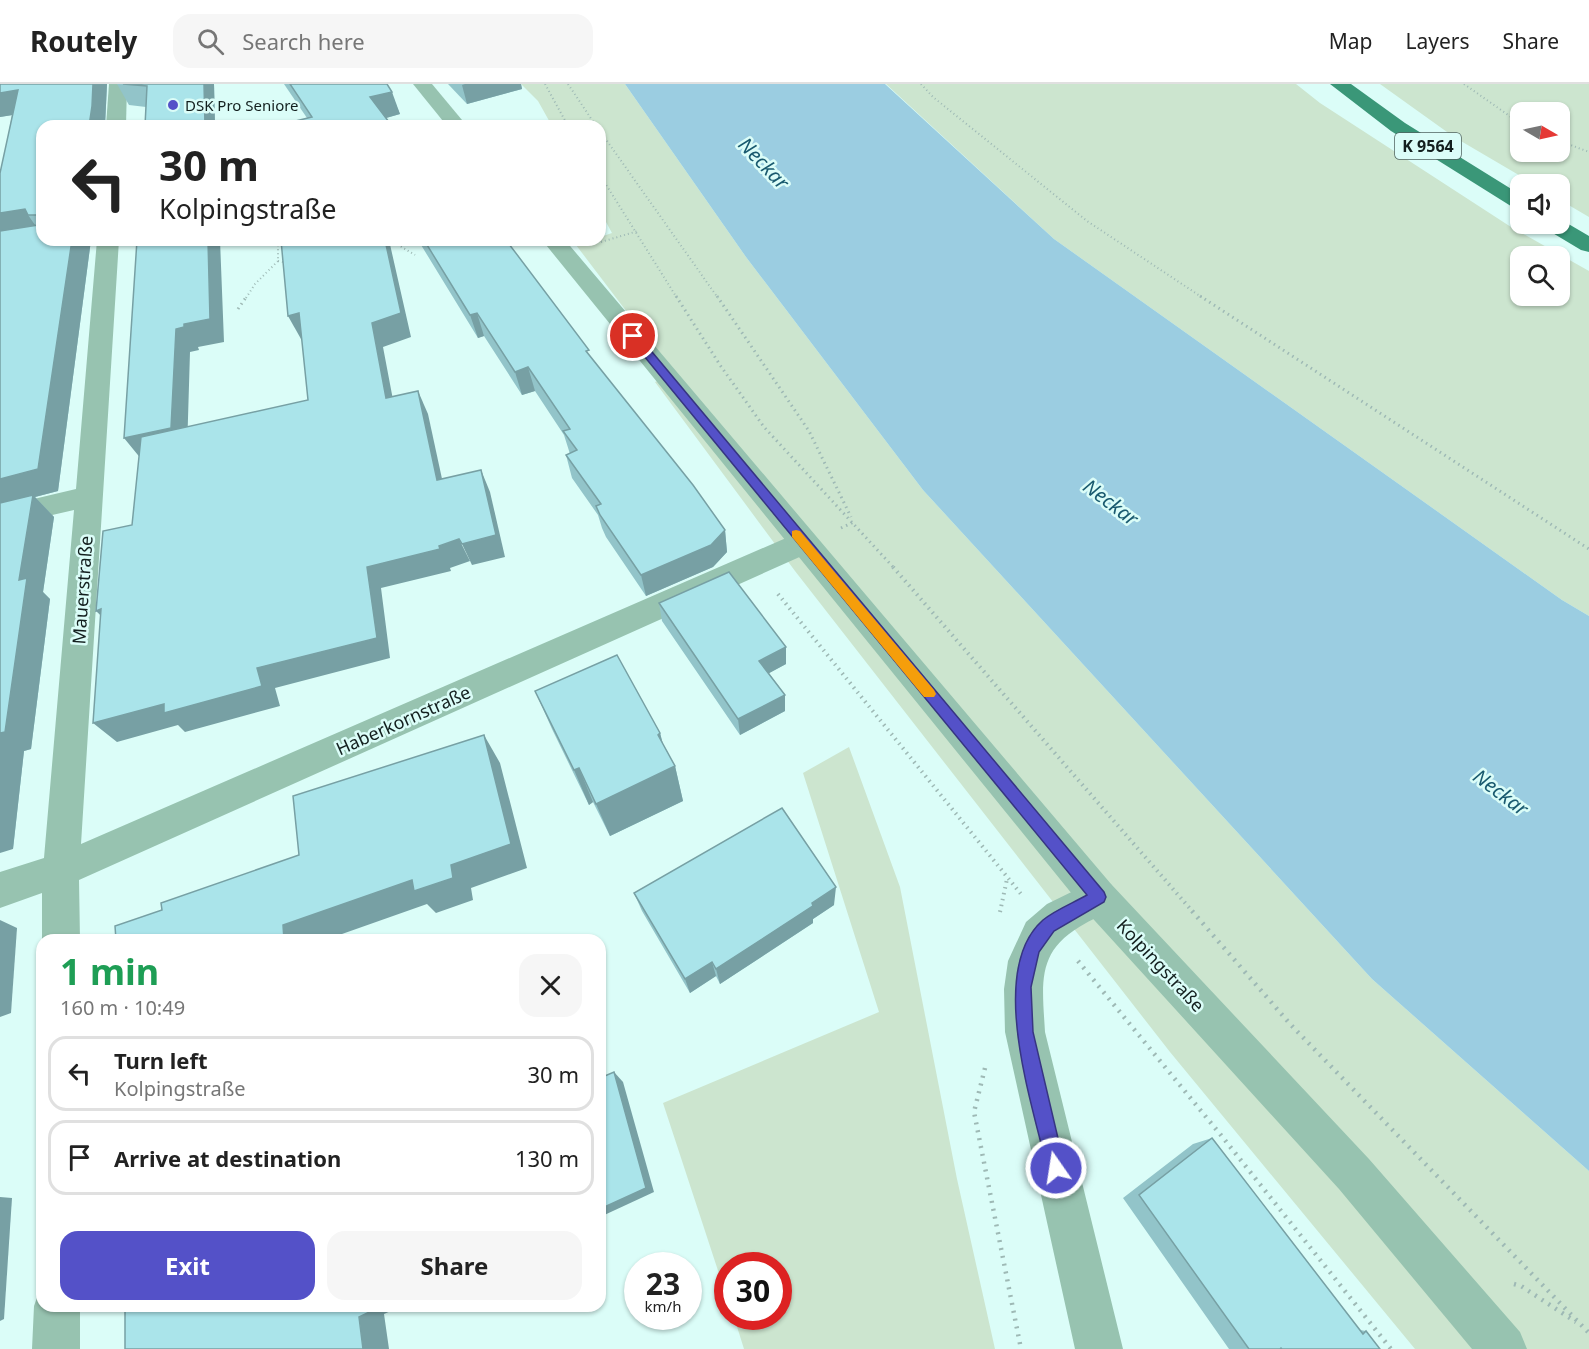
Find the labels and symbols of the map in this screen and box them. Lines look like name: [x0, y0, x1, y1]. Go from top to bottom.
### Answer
place label: DSK Pro Seniore: [185, 95, 299, 115]
marker: DSK Pro Seniore: [166, 98, 180, 112]
north arrow: [1510, 102, 1570, 162]
water label: Neckar: [733, 131, 796, 196]
road number: K 9564: [1395, 133, 1461, 159]
pin: [607, 310, 658, 361]
water label: Neckar: [1078, 472, 1145, 532]
street label: Mauerstraße: [66, 535, 98, 645]
street label: Haberkornstraße: [332, 680, 474, 760]
water label: Neckar: [1468, 762, 1535, 822]
street label: Kolpingstraße: [1112, 914, 1210, 1016]
position arrow: [1024, 1136, 1088, 1200]
speed limit sign: 30: [714, 1252, 792, 1330]

